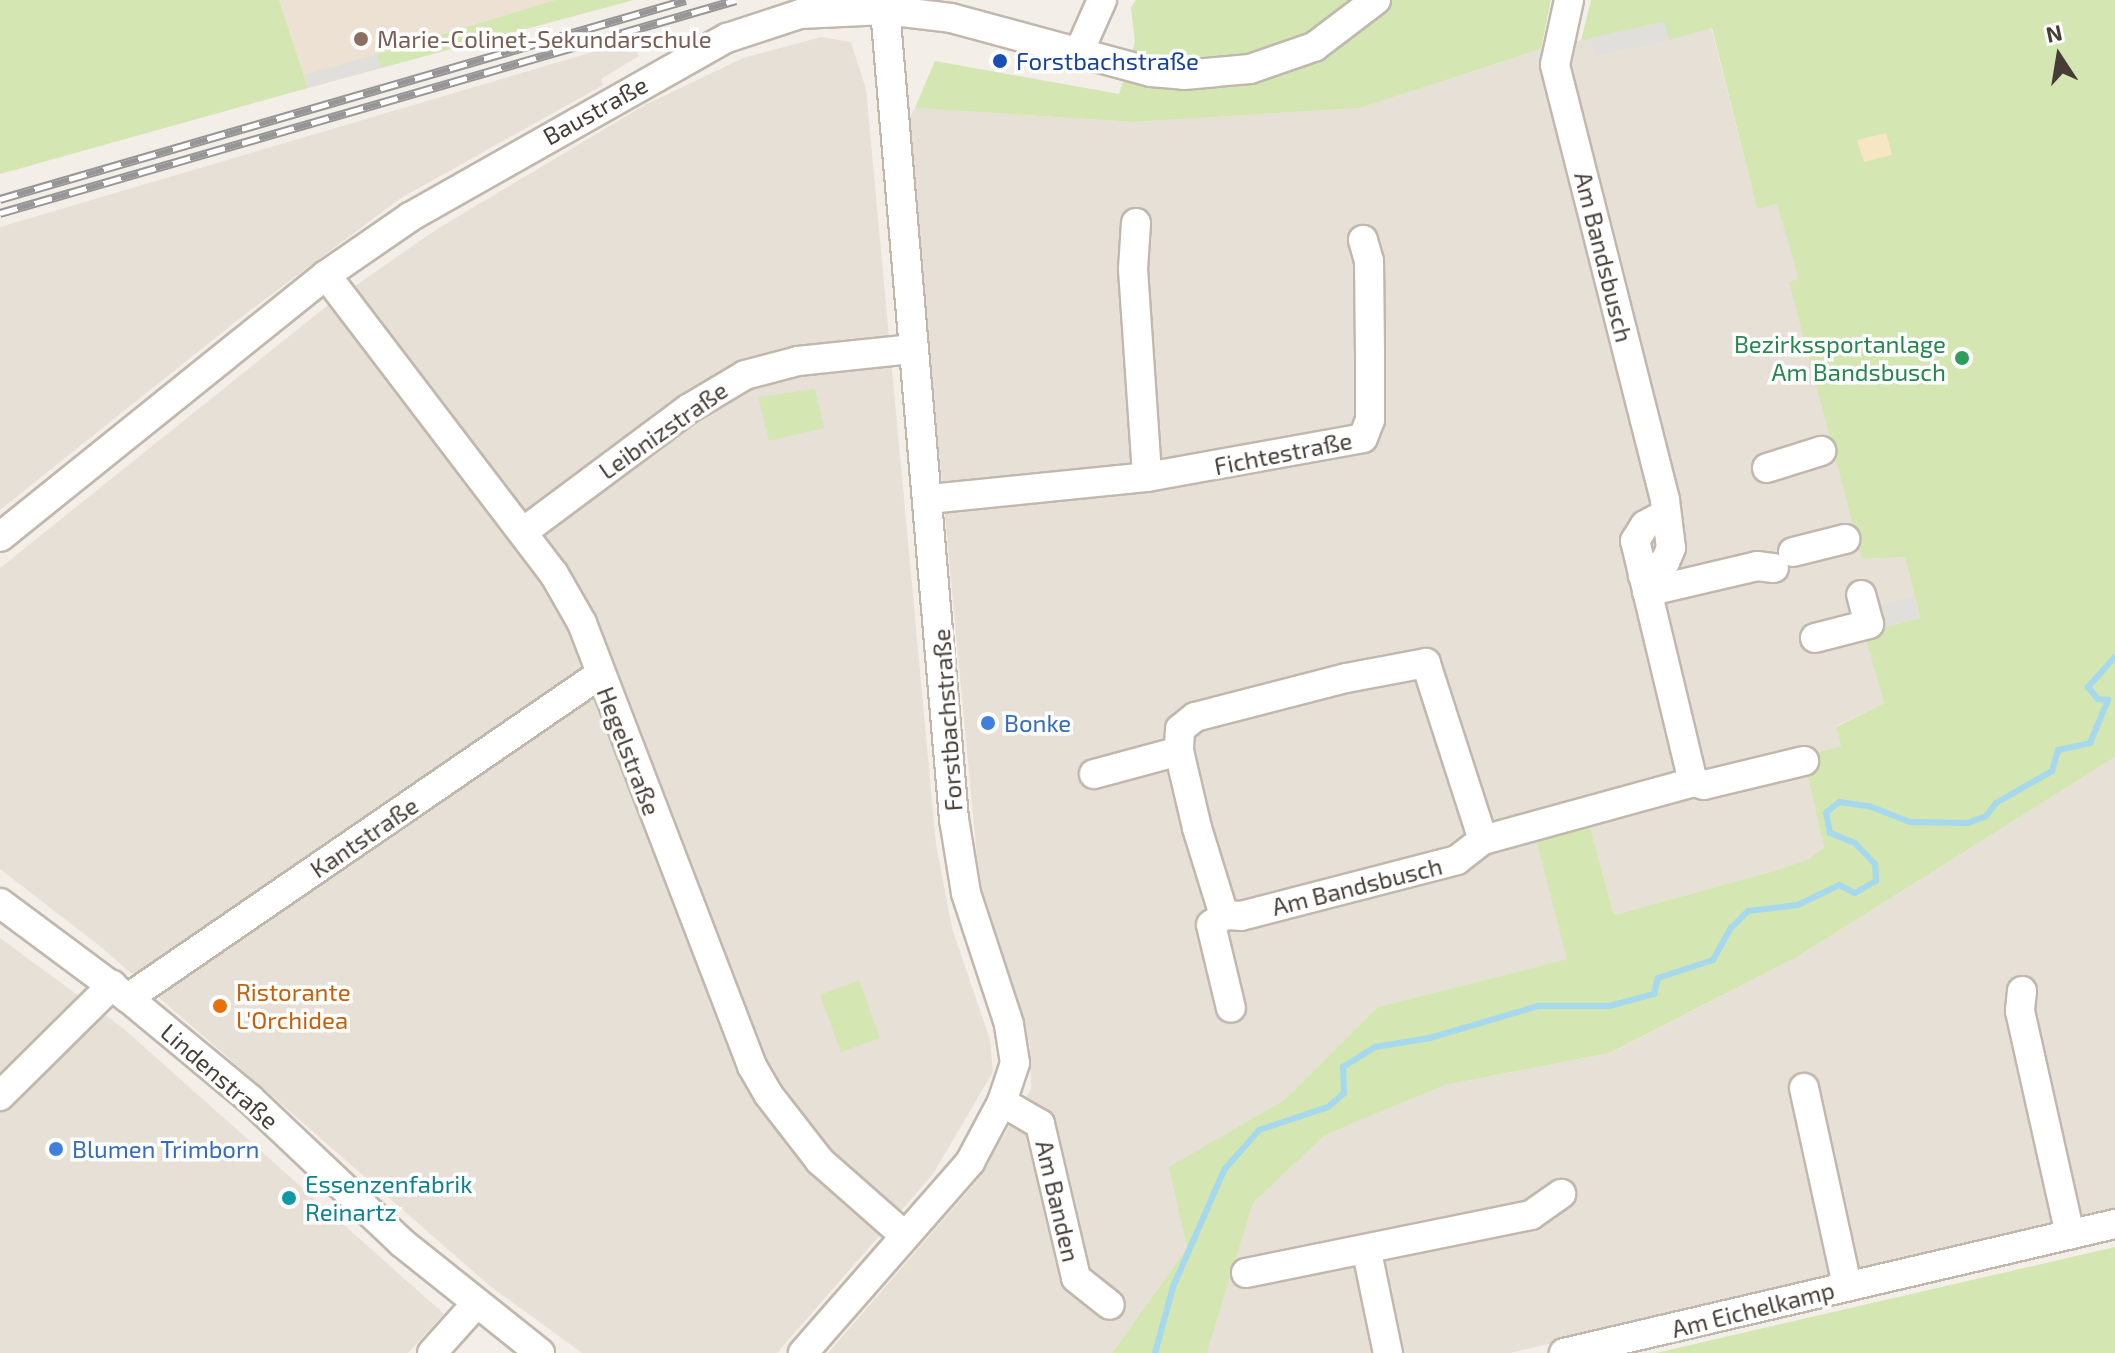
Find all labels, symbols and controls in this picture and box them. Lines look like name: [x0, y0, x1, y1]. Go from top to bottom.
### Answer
north arrow: [2019, 16, 2099, 96]
text: N: [2044, 18, 2064, 47]
place label: Marie-Colinet-Sekundarschule: [377, 25, 712, 53]
marker: Marie-Colinet-Sekundarschule: [352, 30, 370, 48]
place label: Forstbachstraße: [1016, 47, 1199, 75]
marker: Forstbachstraße: [991, 52, 1009, 70]
street label: Baustraße: [538, 70, 652, 150]
street label: Am Bandsbusch: [1569, 169, 1639, 345]
place label: Bezirkssportanlage Am Bandsbusch: [1734, 330, 1946, 386]
marker: Bezirkssportanlage Am Bandsbusch: [1953, 349, 1971, 367]
street label: Leibnizstraße: [593, 375, 733, 485]
street label: Fichtestraße: [1212, 426, 1354, 480]
street label: Forstbachstraße: [926, 628, 968, 812]
street label: Hegelstraße: [591, 683, 667, 819]
place label: Bonke: [1004, 709, 1071, 737]
marker: Bonke: [979, 714, 997, 732]
street label: Kantstraße: [305, 790, 423, 884]
street label: Am Bandsbusch: [1269, 851, 1445, 921]
place label: Ristorante L'Orchidea: [236, 978, 351, 1034]
marker: Ristorante L'Orchidea: [211, 997, 229, 1015]
street label: Lindenstraße: [155, 1017, 285, 1135]
place label: Blumen Trimborn: [72, 1135, 260, 1163]
street label: Am Banden: [1030, 1137, 1086, 1265]
marker: Blumen Trimborn: [47, 1140, 65, 1158]
place label: Essenzenfabrik Reinartz: [305, 1170, 472, 1226]
marker: Essenzenfabrik Reinartz: [280, 1189, 298, 1207]
street label: Am Eichelkamp: [1669, 1275, 1837, 1343]

